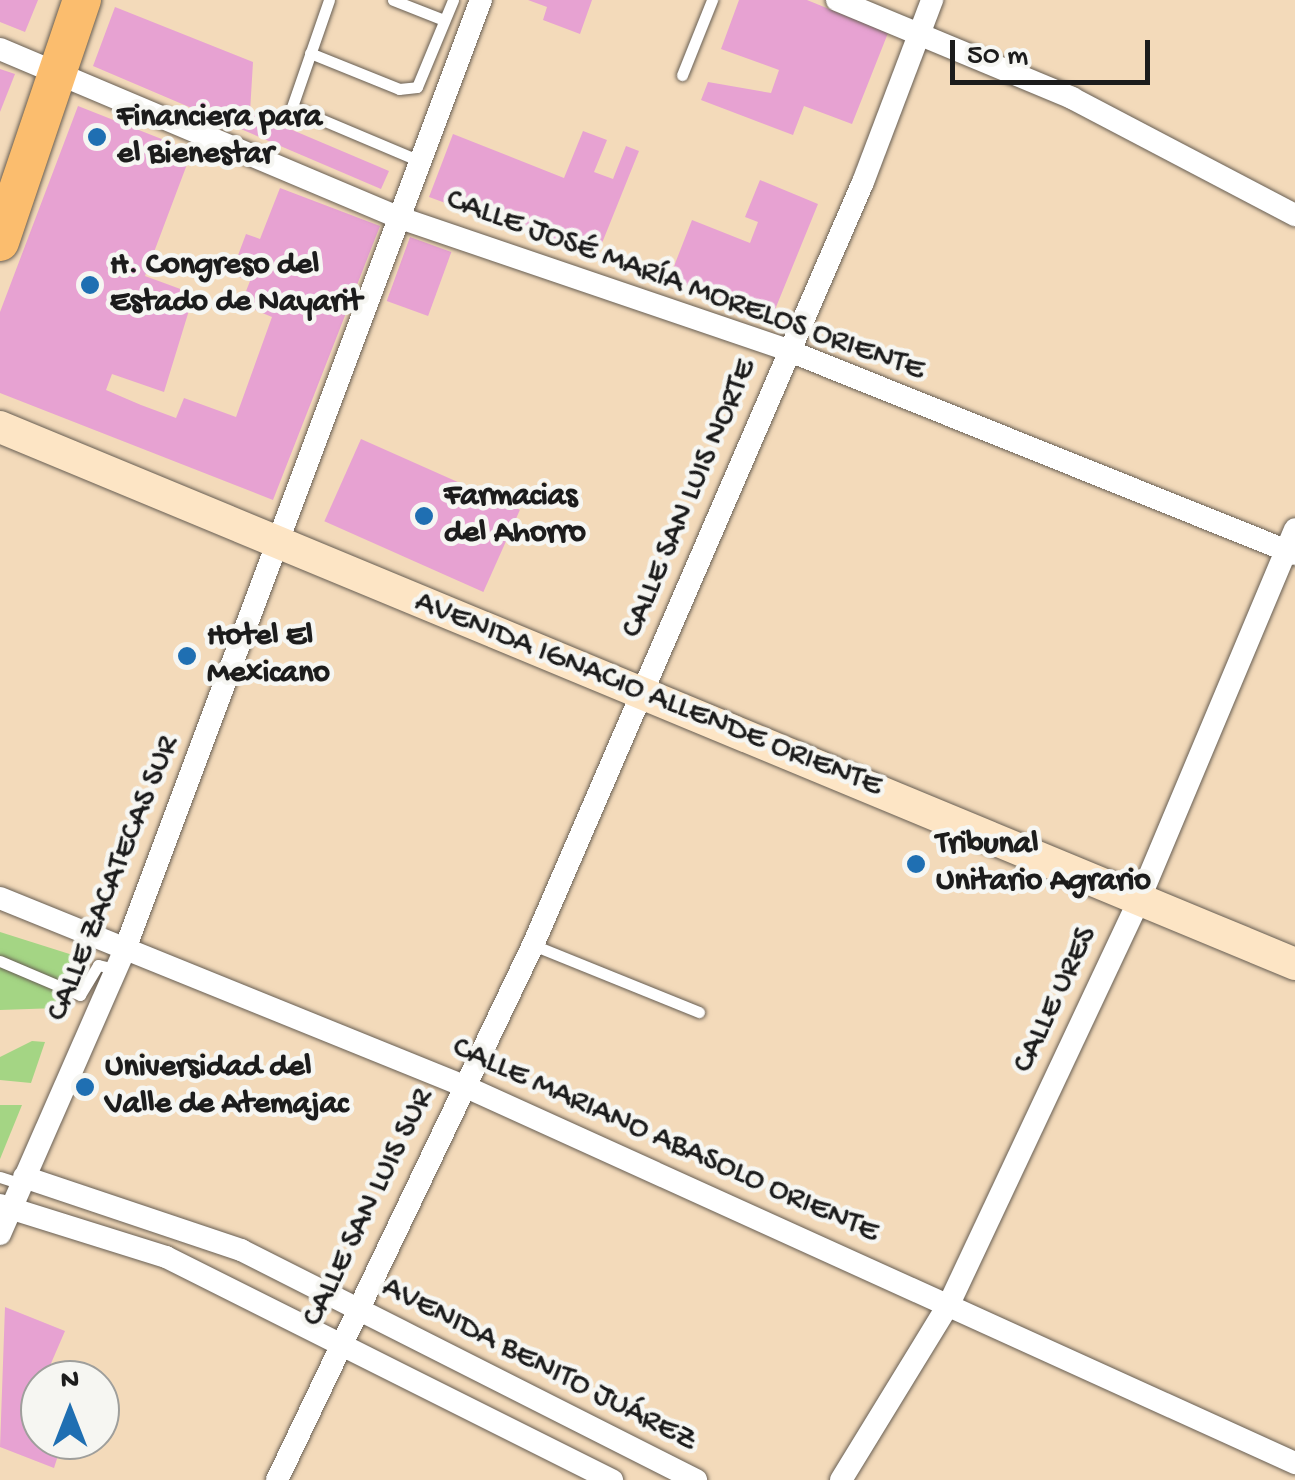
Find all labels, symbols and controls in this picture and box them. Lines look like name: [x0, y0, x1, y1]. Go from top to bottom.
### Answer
scale bar: [955, 20, 1155, 82]
text: 50 m: [967, 40, 1028, 75]
place label: Financiera para el Bienestar: [117, 100, 322, 175]
marker: Financiera para el Bienestar: [86, 126, 108, 148]
street label: CALLE JOSÉ MARÍA MORELOS ORIENTE: [441, 181, 929, 391]
place label: H. Congreso del Estado de Nayarit: [110, 248, 362, 323]
marker: H. Congreso del Estado de Nayarit: [79, 274, 101, 296]
street label: CALLE SAN LUIS NORTE: [614, 354, 766, 644]
place label: Farmacias del Ahorro: [444, 479, 586, 554]
marker: Farmacias del Ahorro: [413, 505, 435, 527]
street label: AVENIDA IGNACIO ALLENDE ORIENTE: [409, 583, 887, 807]
place label: Hotel El Mexicano: [207, 619, 330, 694]
marker: Hotel El Mexicano: [176, 645, 198, 667]
street label: CALLE ZACATECAS SUR: [39, 731, 189, 1027]
place label: Tribunal Unitario Agrario: [936, 827, 1151, 902]
marker: Tribunal Unitario Agrario: [905, 853, 927, 875]
street label: CALLE URES: [1005, 921, 1107, 1079]
street label: CALLE MARIANO ABASOLO ORIENTE: [446, 1029, 884, 1253]
place label: Universidad del Valle de Atemajac: [105, 1050, 348, 1125]
marker: Universidad del Valle de Atemajac: [74, 1076, 96, 1098]
street label: CALLE SAN LUIS SUR: [295, 1083, 443, 1333]
street label: AVENIDA BENITO JUÁREZ: [375, 1269, 703, 1461]
north arrow: [20, 1360, 120, 1460]
text: N: [61, 1365, 79, 1398]

